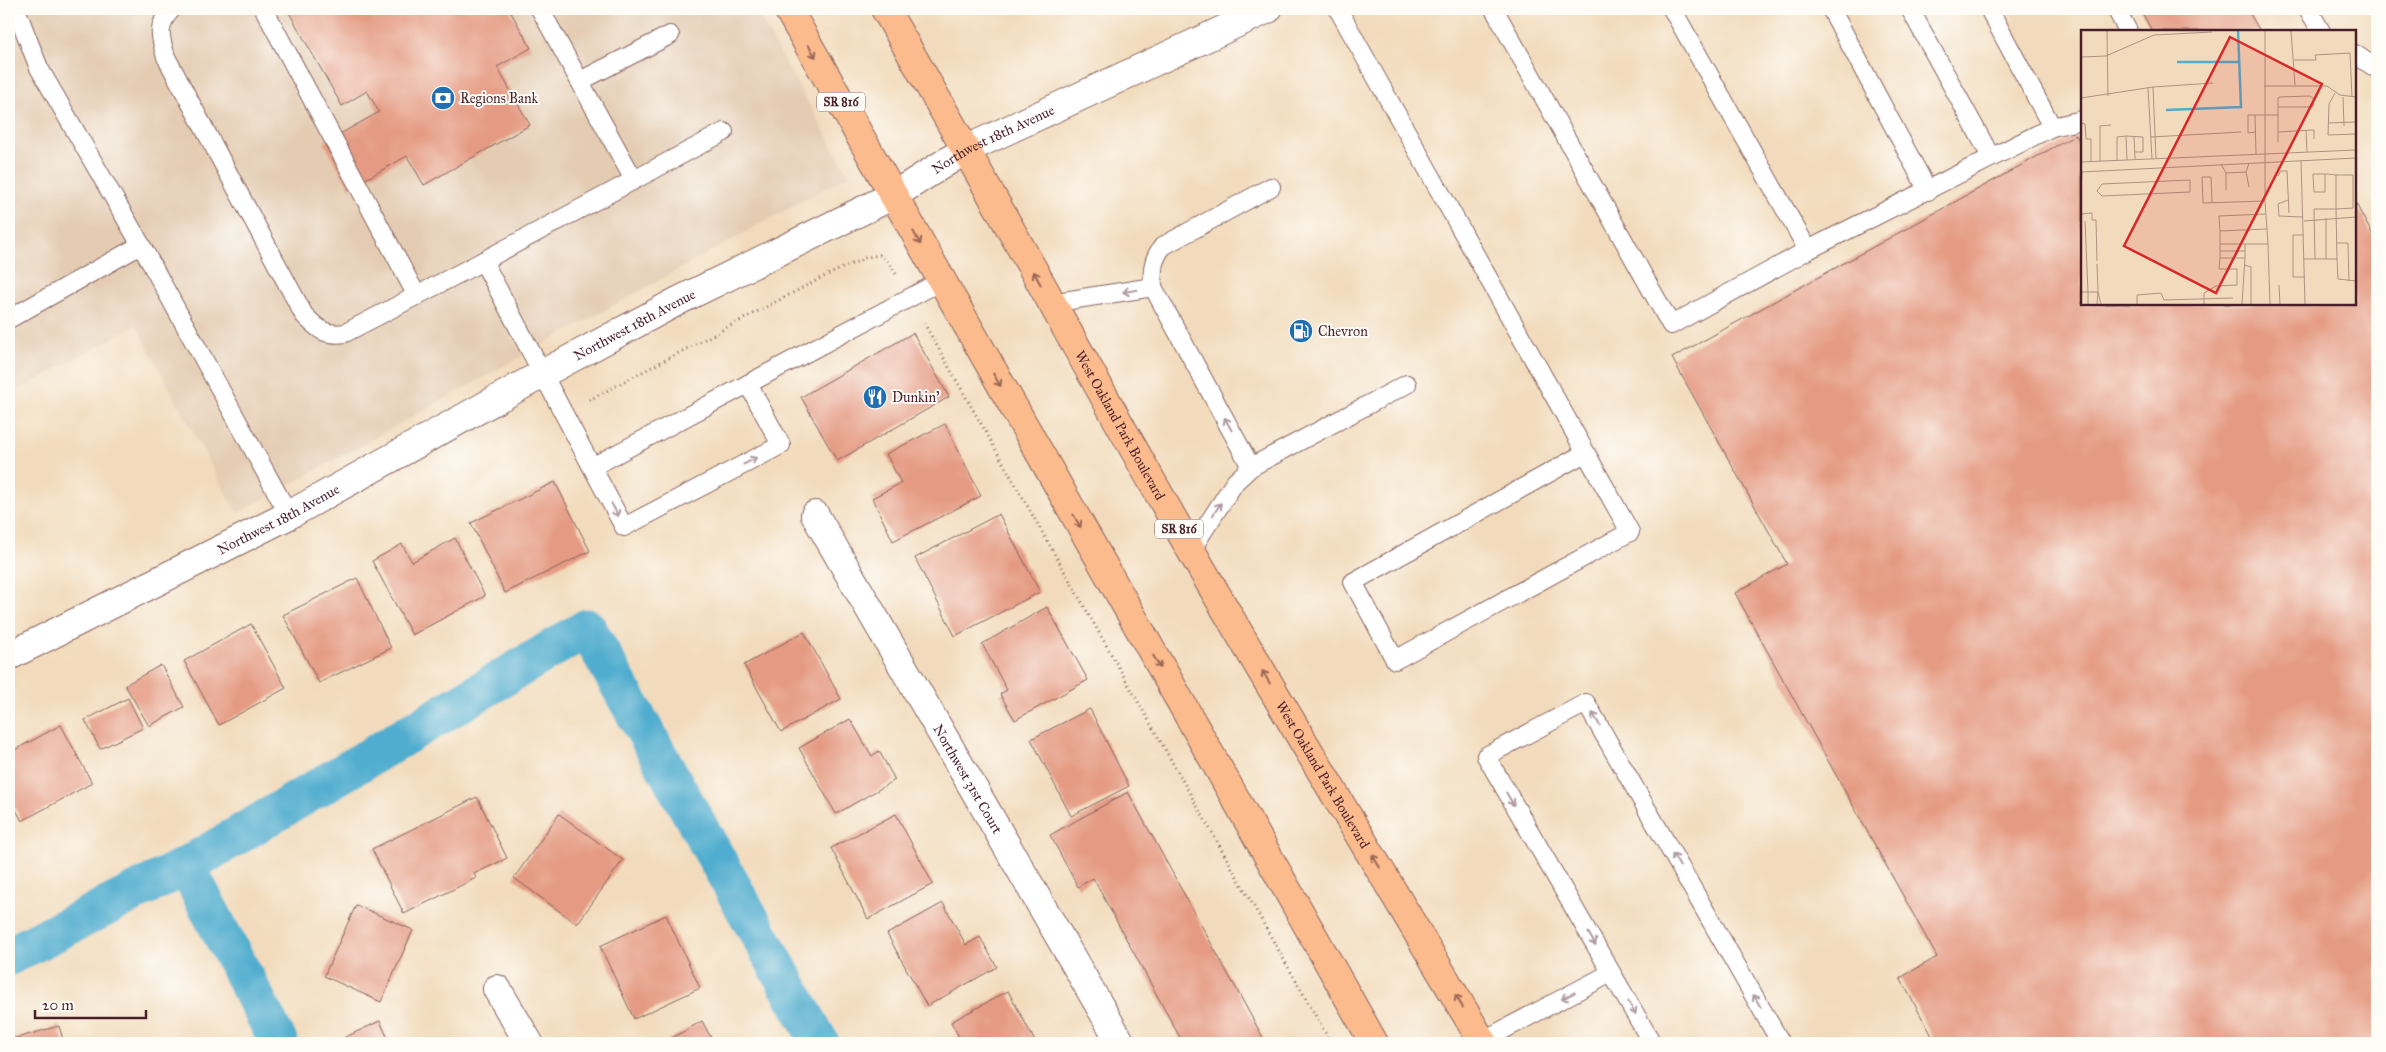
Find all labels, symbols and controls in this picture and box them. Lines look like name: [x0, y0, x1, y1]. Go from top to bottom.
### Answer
inset map: [2081, 30, 2356, 305]
one-way arrow: [808, 44, 818, 58]
bank icon: Regions Bank: [430, 85, 456, 111]
place label: Regions Bank: [460, 90, 539, 107]
road number: SR 816: [817, 92, 865, 111]
street label: Northwest 18th Avenue: [929, 101, 1057, 178]
one-way arrow: [913, 230, 923, 245]
one-way arrow: [1032, 270, 1042, 285]
street label: Northwest 18th Avenue: [571, 285, 698, 364]
one-way arrow: [1122, 286, 1138, 296]
fuel station icon: Chevron: [1288, 318, 1314, 344]
place label: Chevron: [1318, 323, 1368, 340]
street label: West Oakland Park Boulevard: [1072, 347, 1169, 503]
one-way arrow: [992, 372, 1002, 387]
restaurant icon: Dunkin': [862, 384, 888, 410]
place label: Dunkin': [892, 389, 940, 406]
one-way arrow: [1223, 417, 1232, 432]
one-way arrow: [743, 456, 758, 466]
street label: Northwest 18th Avenue: [214, 480, 342, 558]
one-way arrow: [611, 502, 620, 517]
one-way arrow: [1212, 502, 1222, 516]
one-way arrow: [1073, 513, 1083, 528]
road number: SR 816: [1155, 520, 1203, 538]
one-way arrow: [1153, 655, 1163, 669]
one-way arrow: [1261, 669, 1271, 684]
street label: West Oakland Park Boulevard: [1272, 698, 1374, 851]
one-way arrow: [1590, 712, 1600, 726]
street label: Northwest 31st Court: [930, 721, 1006, 837]
one-way arrow: [1506, 791, 1516, 805]
one-way arrow: [1671, 853, 1681, 867]
one-way arrow: [1370, 855, 1380, 869]
one-way arrow: [1587, 932, 1597, 946]
scale bar: [35, 987, 146, 1019]
one-way arrow: [1561, 991, 1576, 1001]
one-way arrow: [1752, 994, 1761, 1009]
one-way arrow: [1453, 995, 1463, 1009]
text: 20 m: [42, 996, 74, 1014]
one-way arrow: [1627, 1001, 1637, 1015]

